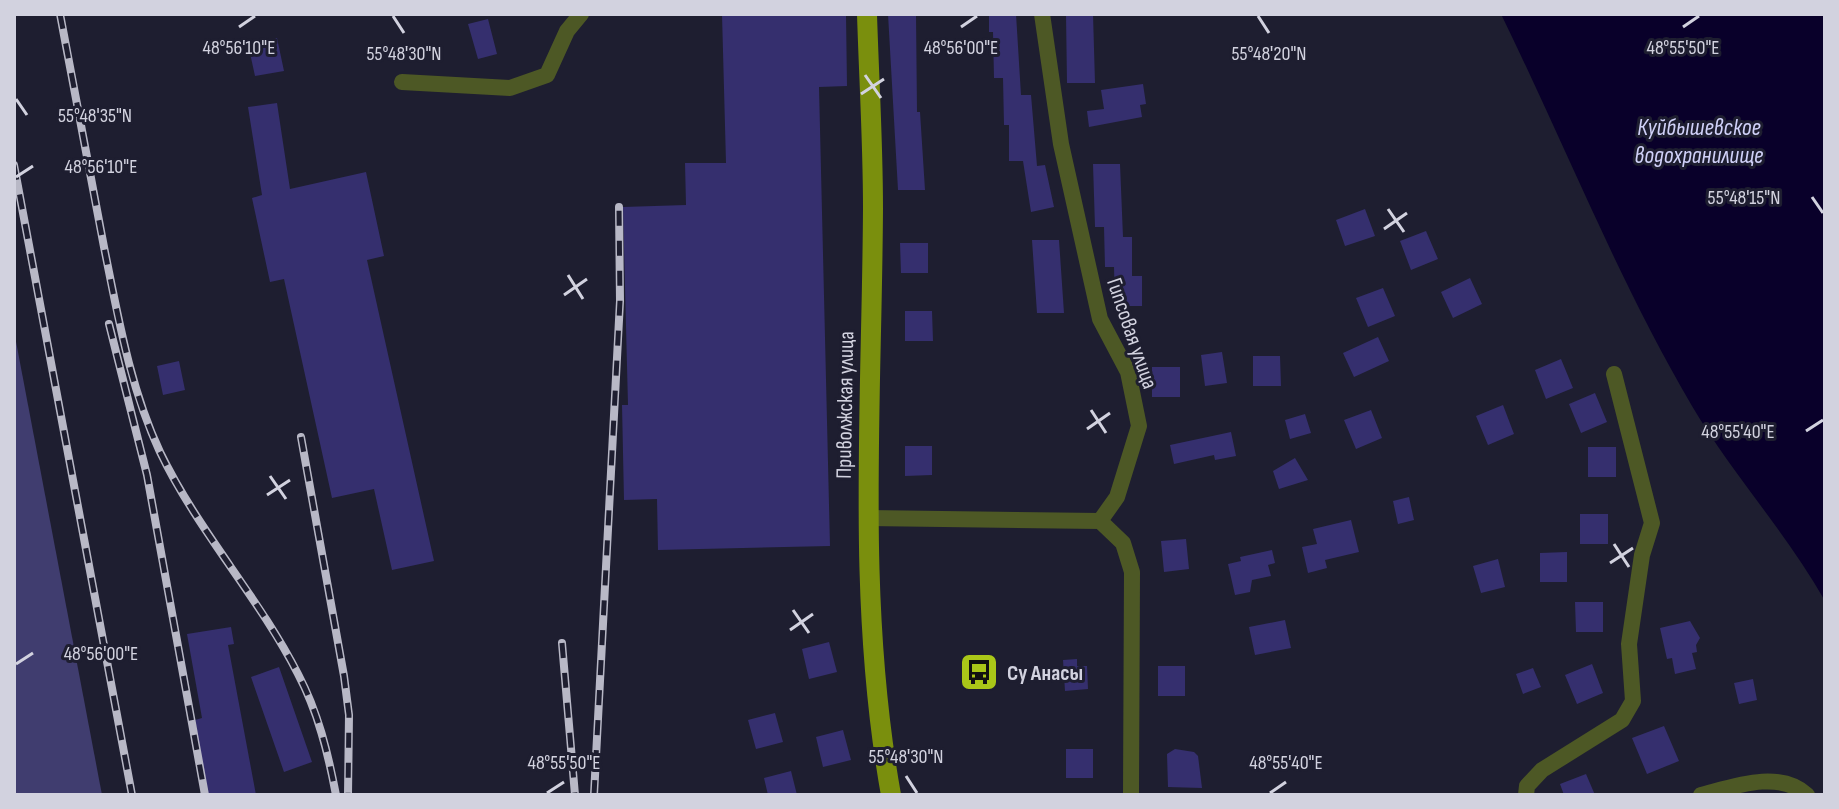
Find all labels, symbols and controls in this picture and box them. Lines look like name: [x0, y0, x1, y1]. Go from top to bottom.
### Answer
text: 48°56'10"E: [203, 36, 275, 60]
text: 48°56'00"E: [924, 36, 998, 60]
text: 48°55'50"E: [1646, 36, 1720, 60]
text: 55°48'30"N: [366, 42, 442, 66]
text: 55°48'20"N: [1232, 42, 1306, 66]
text: 55°48'35"N: [58, 104, 132, 128]
water label: Куйбышевское водохранилище: [1635, 113, 1763, 170]
text: 48°56'10"E: [65, 155, 137, 179]
text: 55°48'15"N: [1708, 186, 1780, 210]
street label: Гипсовая улица: [1100, 274, 1163, 393]
street label: Приволжская улица: [831, 331, 860, 479]
text: 48°55'40"E: [1701, 420, 1775, 444]
text: 48°56'00"E: [64, 642, 138, 666]
bus stop icon: Су Анасы: [958, 651, 1000, 693]
place label: Су Анасы: [1007, 660, 1083, 687]
text: 55°48'30"N: [868, 745, 944, 769]
text: 48°55'50"E: [527, 751, 601, 775]
text: 48°55'40"E: [1249, 751, 1323, 775]

